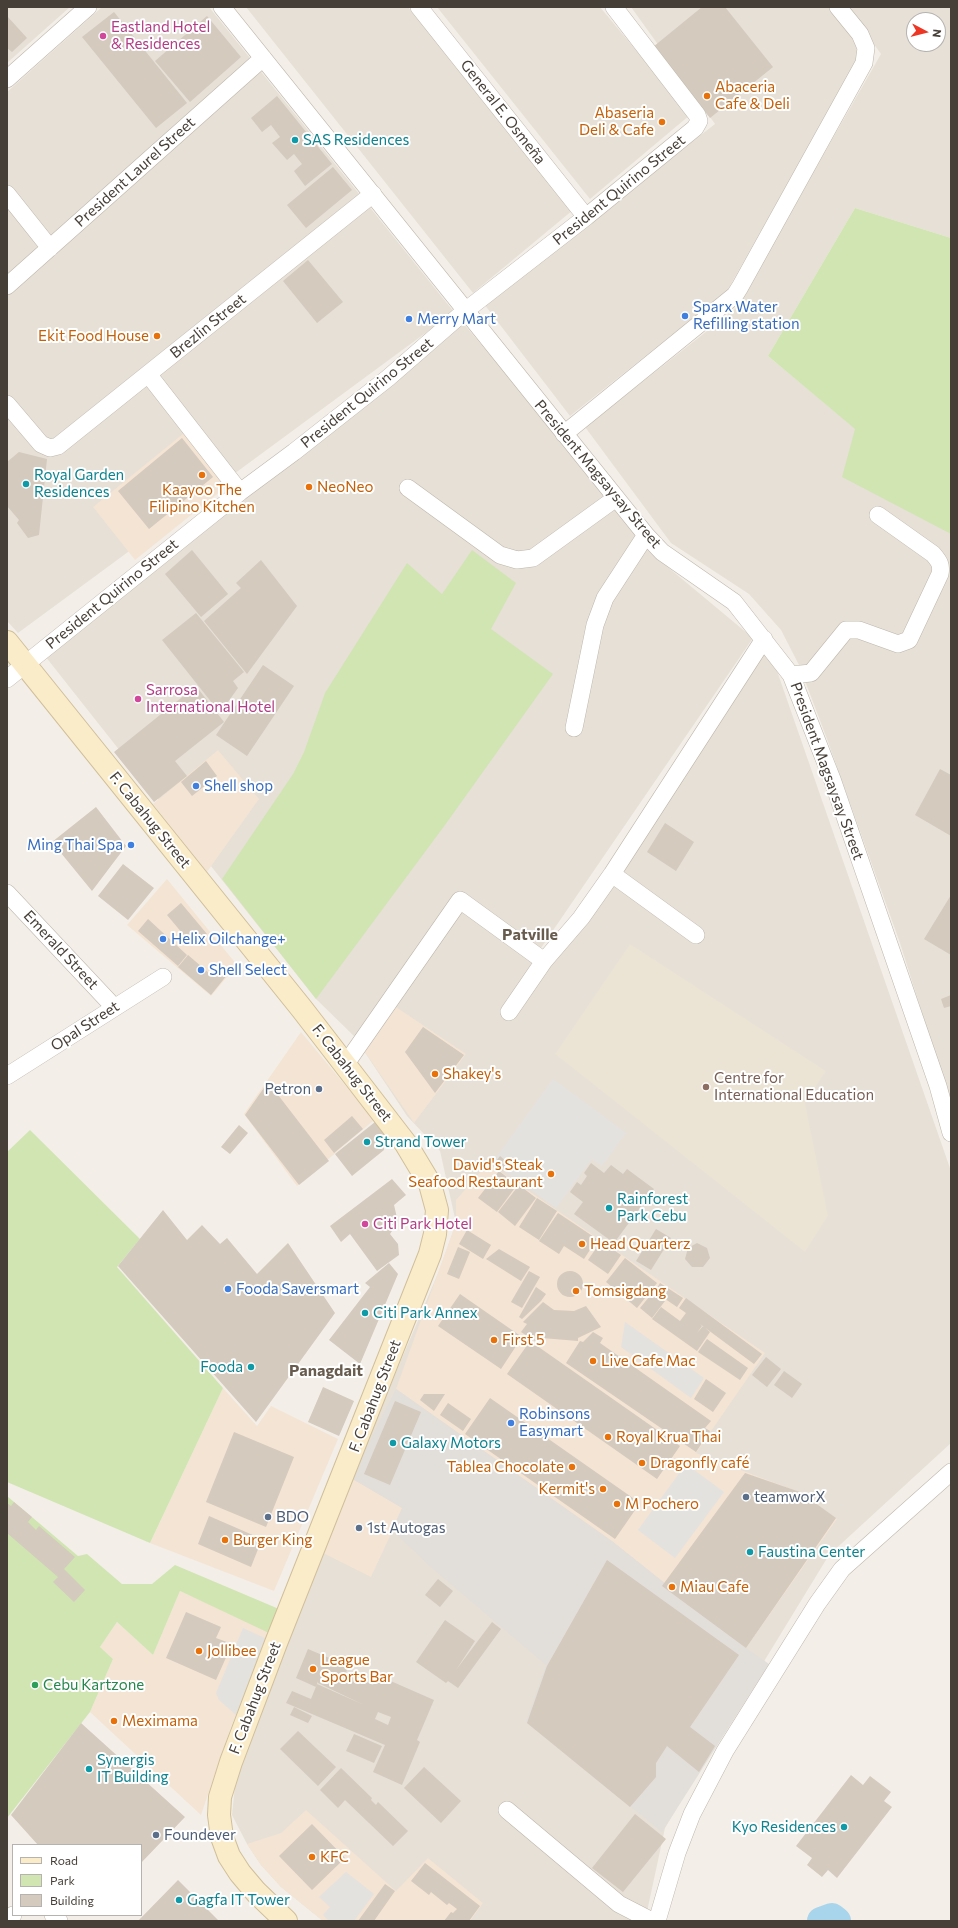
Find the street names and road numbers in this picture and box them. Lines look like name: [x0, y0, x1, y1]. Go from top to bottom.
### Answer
street label: General E. Osmeña: [457, 56, 549, 168]
street label: President Laurel Street: [71, 113, 199, 231]
street label: President Quirino Street: [549, 131, 689, 249]
street label: Brezlin Street: [166, 290, 250, 362]
street label: President Quirino Street: [297, 334, 437, 452]
street label: President Magsaysay Street: [531, 396, 665, 552]
street label: President Quirino Street: [42, 535, 182, 653]
street label: President Magsaysay Street: [786, 680, 868, 862]
street label: F. Cabahug Street: [106, 768, 194, 872]
street label: Emerald Street: [20, 907, 102, 993]
street label: Opal Street: [47, 997, 123, 1055]
street label: F. Cabahug Street: [308, 1021, 396, 1125]
street label: F. Cabahug Street: [345, 1337, 405, 1455]
street label: F. Cabahug Street: [225, 1639, 285, 1757]

